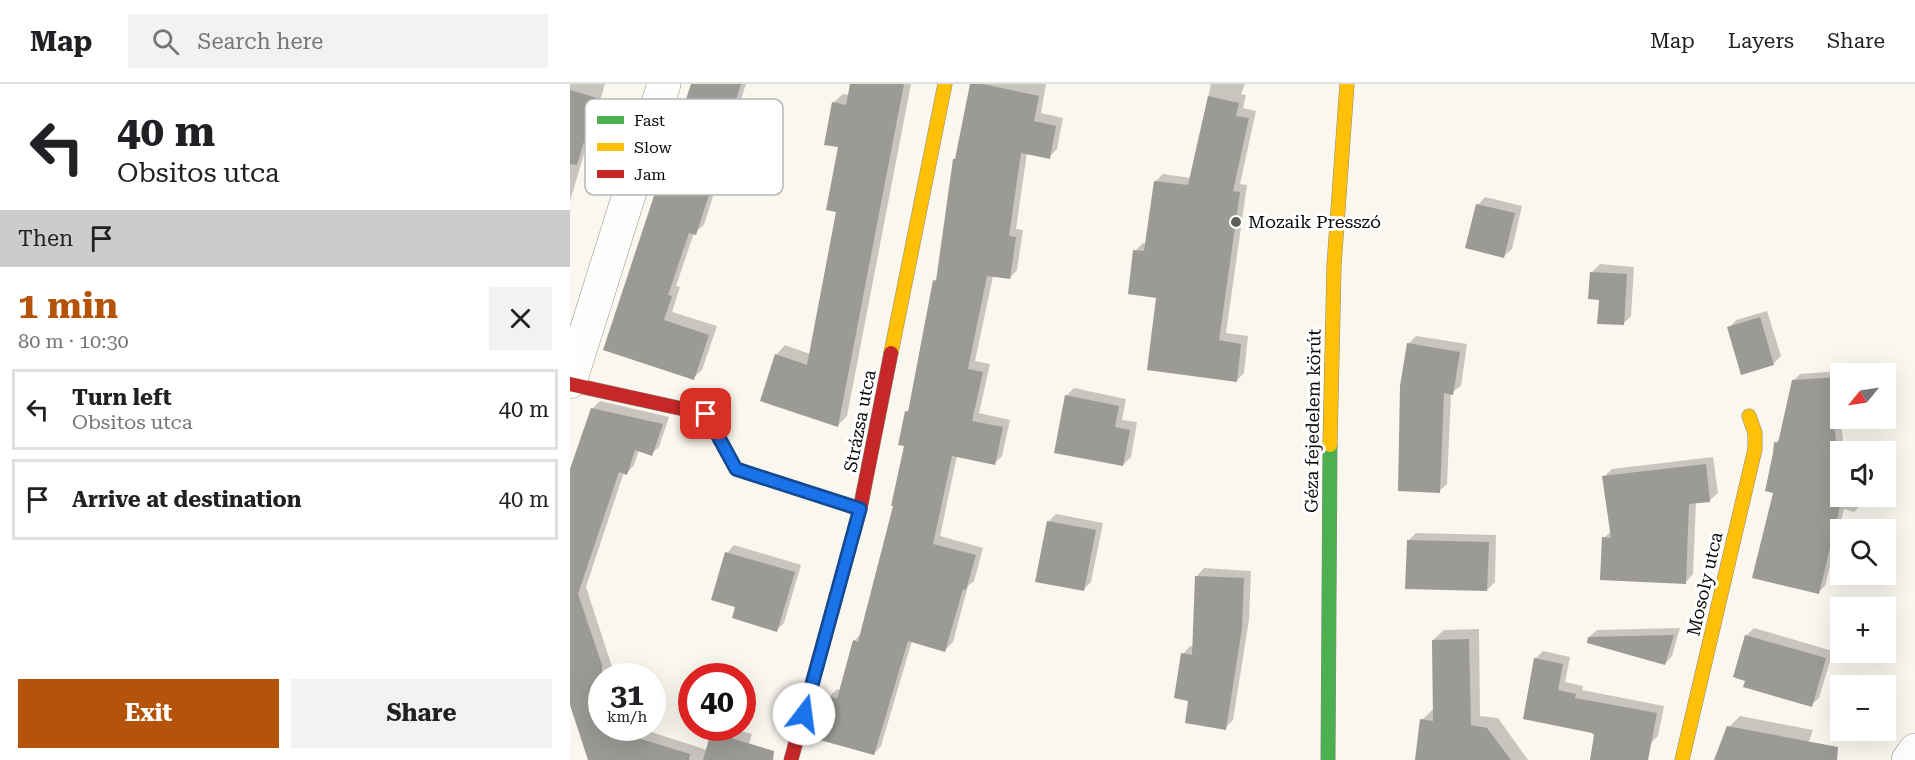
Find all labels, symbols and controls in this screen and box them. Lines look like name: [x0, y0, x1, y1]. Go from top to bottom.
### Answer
search box: [128, 14, 548, 68]
text: Map: [30, 25, 92, 58]
icon: search: [149, 25, 182, 58]
text: Search here: [197, 29, 323, 54]
text: Map: [1650, 29, 1695, 53]
text: Layers: [1728, 29, 1794, 53]
text: Share: [1827, 29, 1885, 53]
legend: [585, 99, 783, 195]
text: 40 m: [117, 107, 215, 156]
icon: left: [18, 108, 96, 186]
text: Fast: [634, 111, 665, 130]
text: Slow: [634, 138, 672, 157]
text: Obsitos utca: [117, 157, 280, 189]
text: Jam: [634, 165, 666, 184]
place label: Mozaik Presszó: [1248, 211, 1381, 232]
marker: Mozaik Presszó: [1229, 215, 1243, 229]
icon: arrive: [85, 222, 118, 255]
text: Then: [18, 226, 73, 251]
text: 1 min: [18, 285, 118, 327]
button: close: [489, 287, 552, 350]
text: 80 m · 10:30: [18, 329, 129, 353]
street label: Géza fejedelem körút: [1300, 329, 1325, 513]
north arrow: [1830, 363, 1896, 429]
map controls: [1830, 363, 1896, 741]
street label: Strázsa utca: [839, 368, 880, 474]
text: Turn left: [72, 385, 172, 410]
pin: [680, 388, 731, 439]
icon: left: [21, 393, 54, 426]
text: 40 m: [499, 397, 549, 422]
icon: arrive: [689, 397, 722, 430]
text: Obsitos utca: [72, 410, 193, 434]
button: sound: [1830, 441, 1896, 507]
icon: arrive: [21, 483, 54, 516]
text: Arrive at destination: [72, 487, 301, 512]
text: 40 m: [499, 487, 549, 512]
button: search: [1830, 519, 1896, 585]
street label: Mosoly utca: [1682, 530, 1727, 638]
button: +: [1830, 597, 1896, 663]
speed limit sign: 40: [678, 663, 756, 741]
button: −: [1830, 675, 1896, 741]
text: 31: [610, 677, 644, 712]
button: Exit: [18, 679, 279, 748]
button: Share: [291, 679, 552, 748]
position arrow: [772, 682, 836, 746]
text: km/h: [607, 708, 647, 726]

